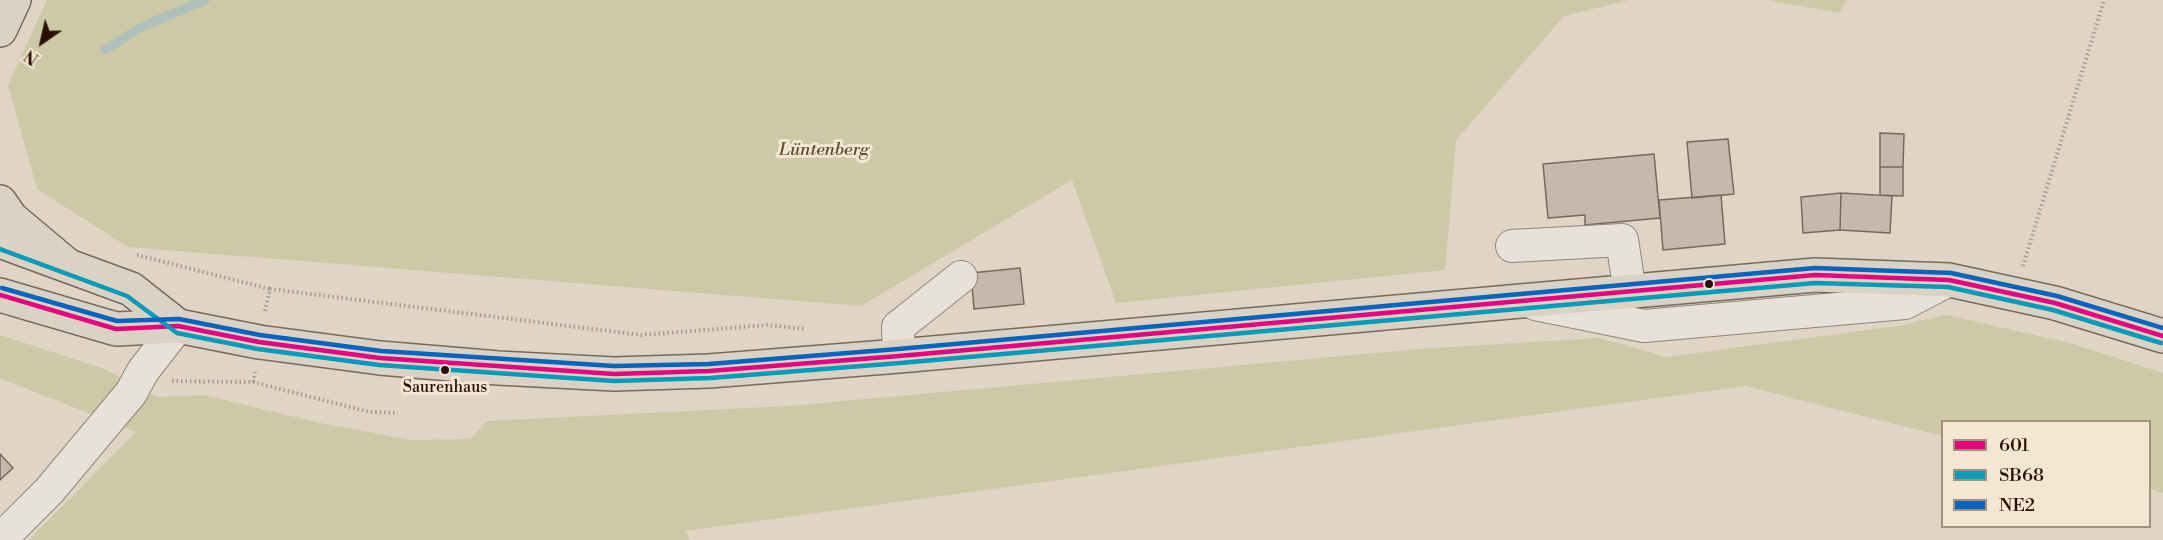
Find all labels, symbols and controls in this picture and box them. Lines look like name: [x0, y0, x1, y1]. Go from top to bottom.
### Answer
north arrow: [12, 12, 72, 72]
text: N: [21, 45, 43, 69]
park label: Lüntenberg: [779, 140, 869, 162]
unlabelled marker: [1703, 278, 1715, 290]
marker: Saurenhaus: [439, 364, 451, 376]
place label: Saurenhaus: [403, 378, 487, 398]
legend: [1941, 420, 2151, 528]
text: 601: [1999, 434, 2029, 457]
text: SB68: [1999, 464, 2044, 487]
text: NE2: [1999, 494, 2035, 517]

